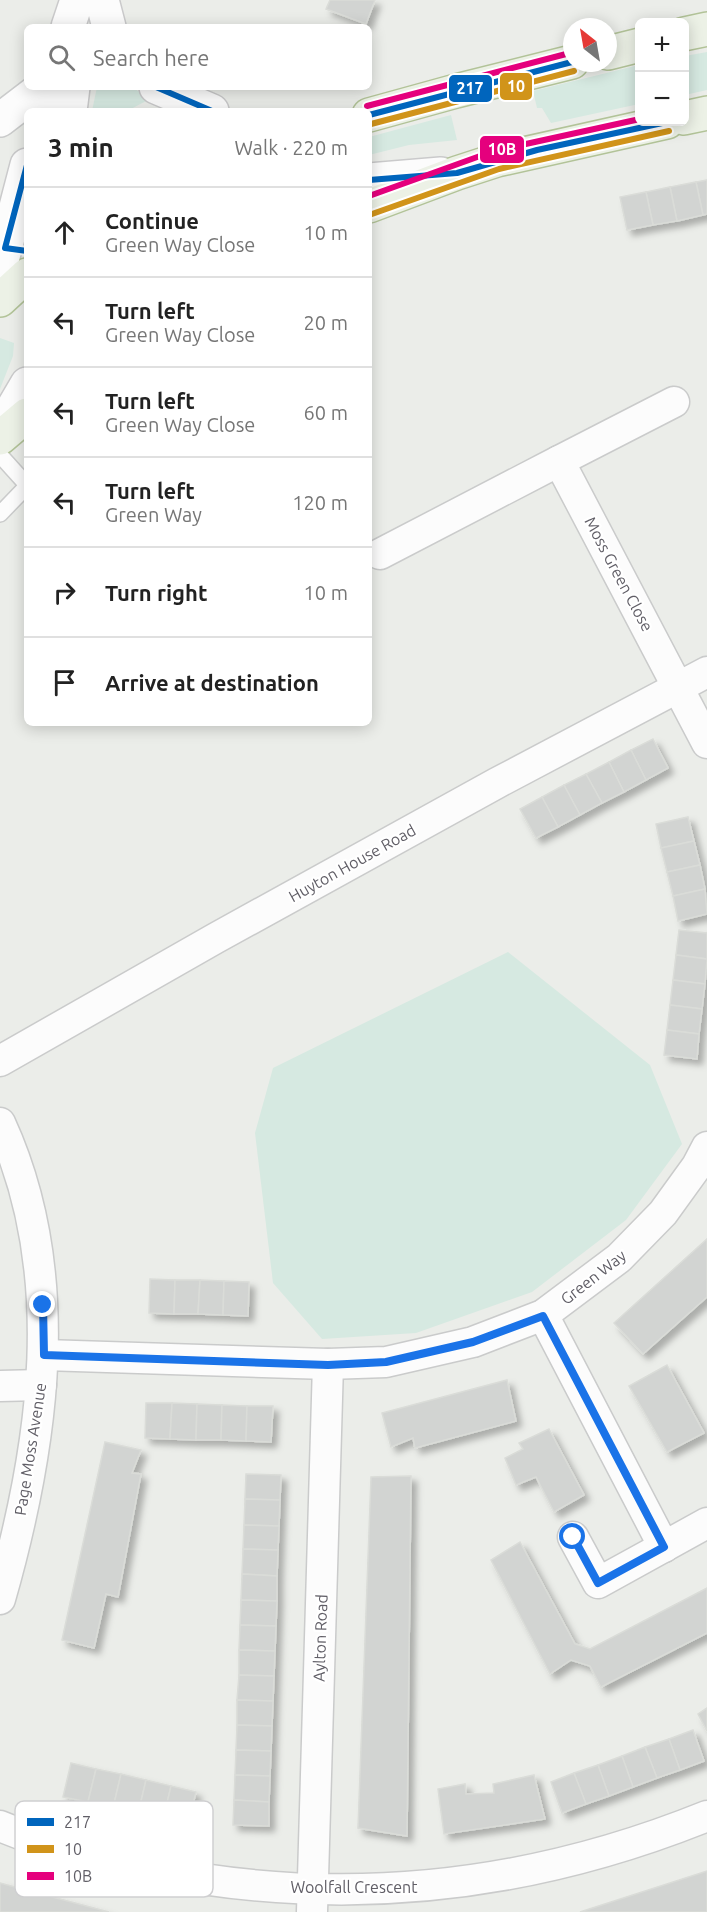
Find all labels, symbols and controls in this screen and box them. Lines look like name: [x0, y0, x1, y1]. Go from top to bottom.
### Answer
north arrow: [563, 18, 617, 72]
map controls: [635, 18, 689, 126]
button: +: [635, 18, 689, 72]
search box: [24, 24, 372, 90]
icon: search: [45, 41, 78, 74]
text: Search here: [93, 45, 209, 70]
line badge: 10: [499, 72, 533, 101]
button: −: [635, 72, 689, 126]
line badge: 217: [448, 74, 493, 103]
text: 10: [507, 77, 525, 95]
text: 217: [456, 79, 484, 97]
text: 3 min: [48, 133, 114, 162]
line badge: 10B: [479, 135, 525, 164]
text: Walk · 220 m: [235, 136, 348, 159]
text: 10B: [488, 140, 516, 158]
text: Continue: [105, 208, 199, 233]
icon: ahead: [48, 216, 81, 249]
text: 10 m: [304, 221, 348, 244]
text: Green Way Close: [105, 233, 255, 256]
text: Turn left: [105, 298, 195, 323]
icon: left: [48, 306, 81, 339]
text: 20 m: [304, 311, 348, 334]
text: Green Way Close: [105, 323, 255, 346]
text: Turn left: [105, 388, 195, 413]
icon: left: [48, 396, 81, 429]
text: 60 m: [304, 401, 348, 424]
text: Green Way Close: [105, 413, 255, 436]
text: Turn left: [105, 478, 195, 503]
icon: left: [48, 486, 81, 519]
text: 120 m: [292, 491, 348, 514]
text: Green Way: [105, 503, 202, 526]
street label: Moss Green Close: [581, 514, 657, 634]
icon: right: [48, 576, 81, 609]
text: Turn right: [105, 580, 207, 605]
text: 10 m: [304, 581, 348, 604]
icon: arrive: [48, 666, 81, 699]
text: Arrive at destination: [105, 670, 319, 695]
street label: Huyton House Road: [285, 821, 419, 905]
street label: Green Way: [557, 1246, 629, 1308]
route end: [29, 1291, 55, 1317]
street label: Page Moss Avenue: [11, 1381, 49, 1517]
route start: [559, 1523, 585, 1549]
street label: Aylton Road: [309, 1594, 331, 1682]
legend: [15, 1801, 213, 1897]
text: 217: [64, 1813, 91, 1831]
text: 10: [64, 1840, 82, 1858]
text: 10B: [64, 1867, 92, 1885]
street label: Woolfall Crescent: [290, 1878, 418, 1896]

